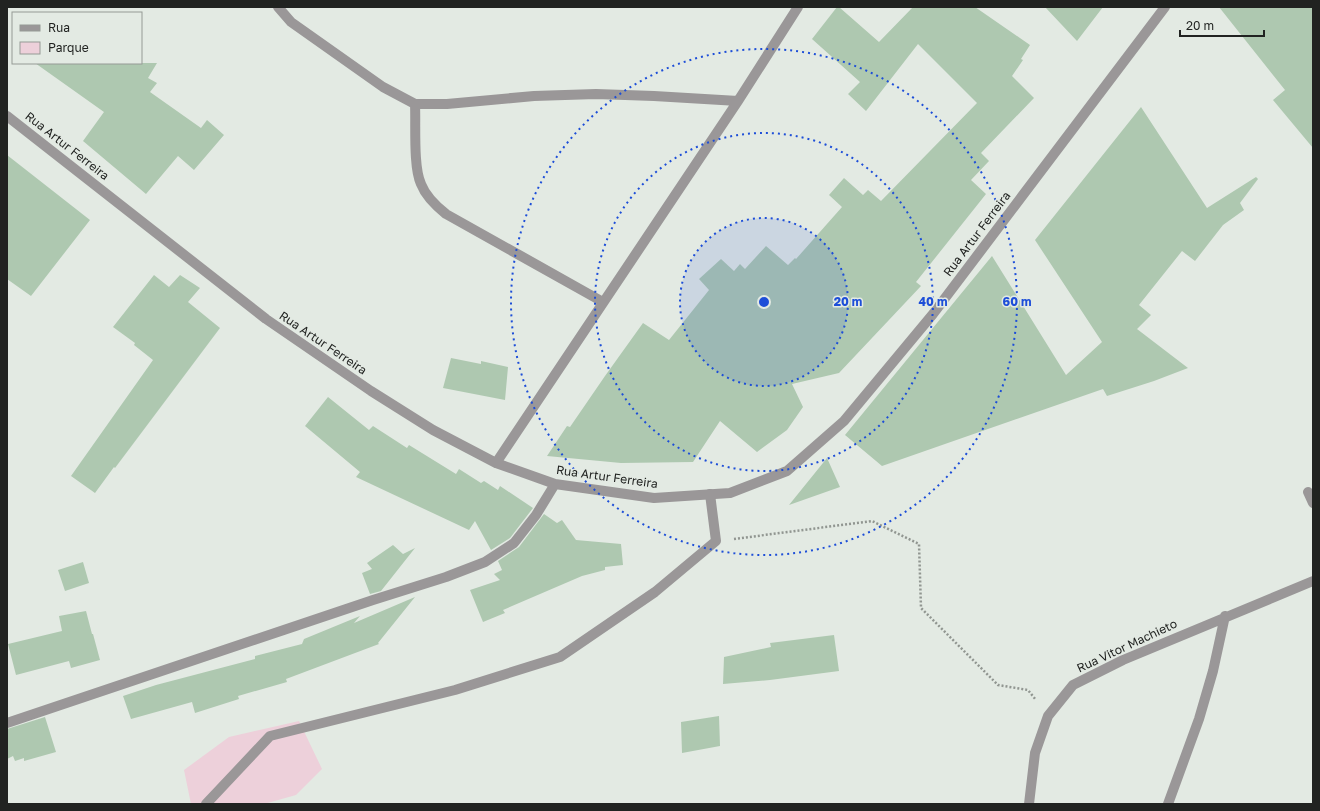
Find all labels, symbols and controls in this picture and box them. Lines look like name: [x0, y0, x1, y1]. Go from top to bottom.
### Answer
legend: [12, 12, 142, 64]
scale bar: [1180, 12, 1264, 38]
text: 20 m: [1186, 18, 1214, 33]
text: Rua: [48, 20, 70, 35]
text: Parque: [48, 40, 89, 55]
street label: Rua Artur Ferreira: [22, 108, 112, 183]
street label: Rua Artur Ferreira: [940, 188, 1013, 279]
text: 20 m: [834, 294, 862, 309]
text: 40 m: [919, 294, 947, 309]
text: 60 m: [1003, 294, 1031, 309]
centre of rings: [757, 295, 771, 309]
street label: Rua Artur Ferreira: [277, 308, 370, 377]
street label: Rua Artur Ferreira: [555, 462, 659, 491]
street label: Rua Vitor Machieto: [1074, 616, 1179, 675]

